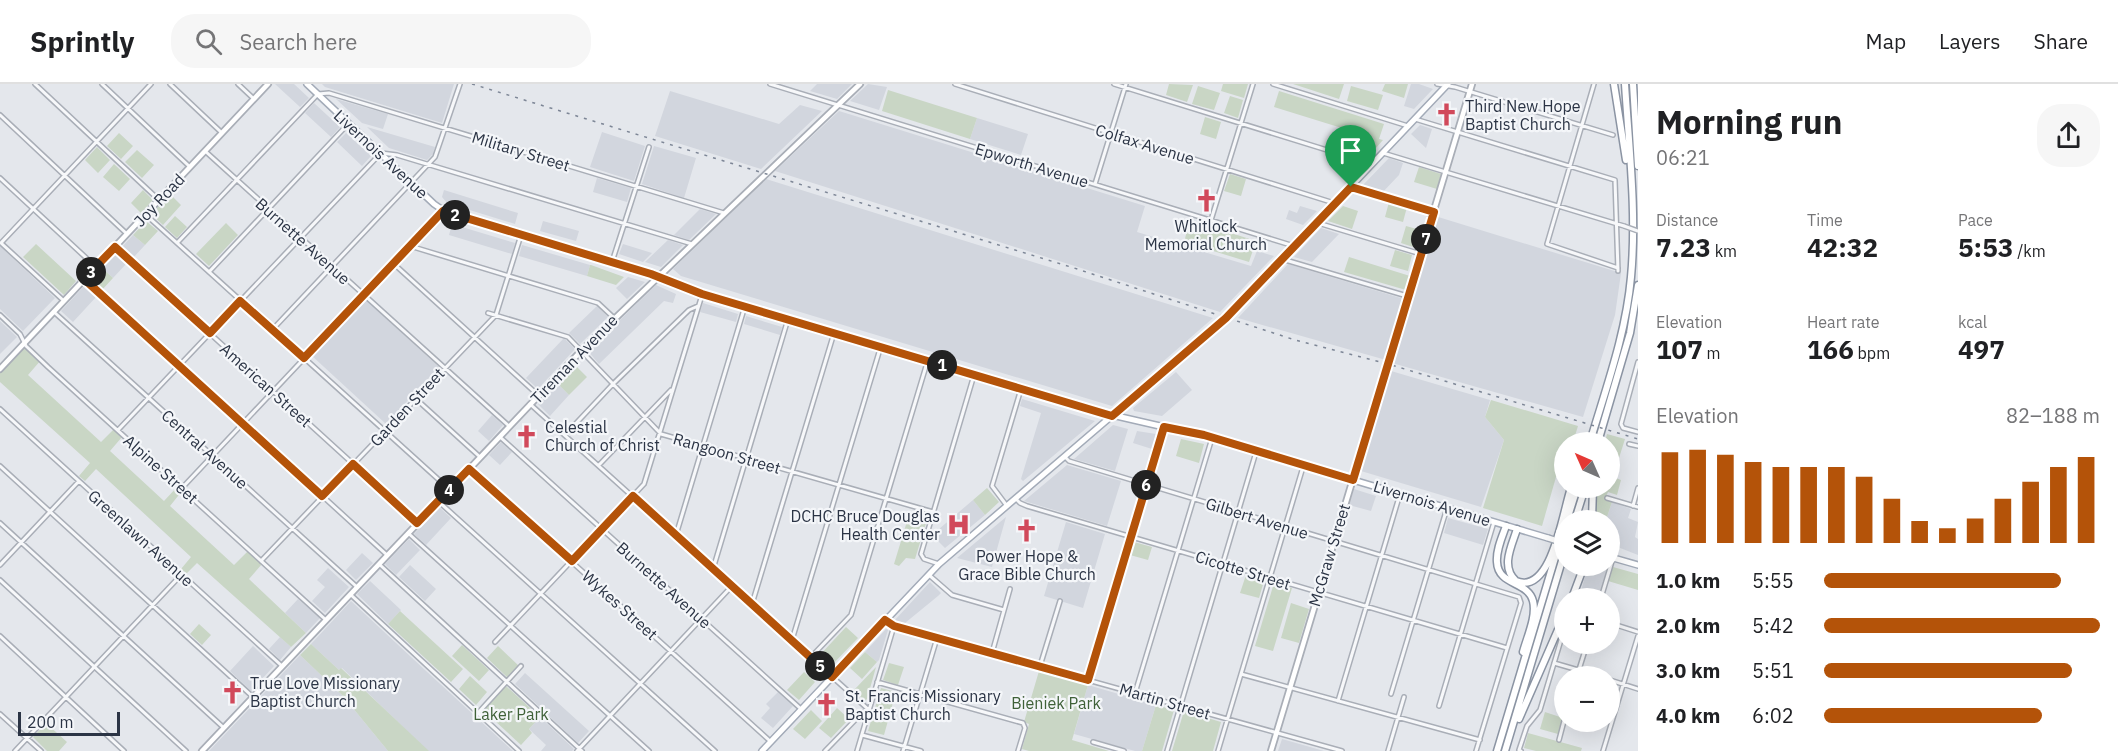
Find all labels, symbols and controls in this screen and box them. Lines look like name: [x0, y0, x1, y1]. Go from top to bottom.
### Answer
search box: [171, 14, 591, 68]
text: Sprintly: [30, 23, 135, 60]
icon: search: [192, 25, 225, 58]
text: Search here: [240, 27, 357, 56]
text: Map: [1866, 27, 1906, 55]
text: Layers: [1939, 27, 2001, 55]
text: Share: [2034, 27, 2088, 55]
place label: Third New Hope Baptist Church: [1465, 96, 1581, 134]
text: Morning run: [1656, 100, 1842, 143]
church icon: Third New Hope Baptist Church: [1434, 102, 1460, 128]
button: share: [2037, 104, 2100, 167]
street label: Livernois Avenue: [330, 105, 432, 203]
street label: Colfax Avenue: [1093, 119, 1197, 169]
pin: [1325, 125, 1376, 187]
street label: Military Street: [470, 127, 572, 175]
icon: arrive: [1334, 134, 1367, 167]
street label: Epworth Avenue: [973, 138, 1091, 192]
text: 06:21: [1656, 144, 1710, 171]
street label: Joy Road: [129, 169, 189, 231]
church icon: Whitlock Memorial Church: [1193, 188, 1219, 214]
street label: Burnette Avenue: [252, 193, 355, 289]
pin: 2: [440, 200, 470, 230]
text: 2: [450, 205, 460, 225]
text: Distance: [1656, 210, 1718, 230]
text: Time: [1807, 210, 1843, 230]
text: Pace: [1958, 210, 1993, 230]
place label: Whitlock Memorial Church: [1145, 216, 1267, 254]
pin: 7: [1411, 224, 1441, 254]
text: 7: [1421, 229, 1431, 249]
text: 7.23: [1656, 230, 1711, 264]
text: 42:32: [1807, 230, 1878, 264]
text: 5:53: [1958, 230, 2013, 264]
text: km: [1711, 241, 1737, 261]
text: /km: [2013, 241, 2046, 261]
pin: 3: [76, 257, 106, 287]
text: 3: [86, 262, 96, 282]
street label: Tireman Avenue: [526, 310, 622, 408]
text: Elevation: [1656, 312, 1722, 332]
text: Heart rate: [1807, 312, 1880, 332]
text: kcal: [1958, 312, 1987, 332]
text: 107: [1656, 332, 1703, 366]
text: 166: [1807, 332, 1854, 366]
text: 497: [1958, 332, 2005, 366]
street label: American Street: [216, 339, 316, 431]
text: m: [1703, 343, 1721, 363]
text: bpm: [1854, 343, 1890, 363]
pin: 1: [927, 350, 957, 380]
text: 1: [937, 355, 947, 375]
street label: Garden Street: [365, 364, 449, 450]
text: Elevation: [1656, 402, 1739, 429]
text: 82–188 m: [2006, 402, 2100, 429]
street label: Central Avenue: [158, 405, 252, 493]
place label: Celestial Church of Christ: [545, 417, 660, 455]
church icon: Celestial Church of Christ: [514, 423, 540, 449]
street label: Rangoon Street: [671, 428, 783, 478]
street label: Alpine Street: [120, 430, 202, 508]
north arrow: [1554, 432, 1620, 498]
map controls: [1554, 432, 1620, 732]
pin: 6: [1131, 470, 1161, 500]
pin: 4: [434, 475, 464, 505]
text: 6: [1141, 475, 1151, 495]
street label: Livernois Avenue: [1371, 476, 1493, 530]
text: 4: [444, 480, 454, 500]
street label: Greenlawn Avenue: [84, 485, 198, 591]
street label: Gilbert Avenue: [1203, 493, 1311, 543]
street label: McGraw Street: [1304, 501, 1354, 609]
place label: DCHC Bruce Douglas Health Center: [790, 506, 940, 544]
button: layers: [1554, 510, 1620, 576]
hospital icon: DCHC Bruce Douglas Health Center: [945, 512, 971, 538]
church icon: Power Hope & Grace Bible Church: [1014, 518, 1040, 544]
street label: Burnette Avenue: [613, 537, 716, 633]
place label: Power Hope & Grace Bible Church: [958, 546, 1096, 584]
street label: Cicotte Street: [1193, 546, 1293, 594]
street label: Wykes Street: [578, 566, 662, 644]
text: 1.0 km: [1656, 567, 1720, 594]
text: 5:55: [1752, 567, 1794, 594]
button: +: [1554, 588, 1620, 654]
text: 2.0 km: [1656, 612, 1720, 639]
text: 5:42: [1752, 612, 1794, 639]
pin: 5: [805, 651, 835, 681]
text: 5: [815, 656, 825, 676]
text: 3.0 km: [1656, 657, 1720, 684]
text: 5:51: [1752, 657, 1794, 684]
button: −: [1554, 666, 1620, 732]
place label: True Love Missionary Baptist Church: [250, 673, 400, 711]
street label: Martin Street: [1117, 678, 1213, 724]
church icon: True Love Missionary Baptist Church: [219, 679, 245, 705]
place label: St. Francis Missionary Baptist Church: [845, 686, 1001, 724]
church icon: St. Francis Missionary Baptist Church: [814, 692, 840, 718]
park label: Bieniek Park: [1011, 693, 1101, 713]
text: 4.0 km: [1656, 702, 1720, 729]
text: 6:02: [1752, 702, 1794, 729]
park label: Laker Park: [473, 704, 549, 724]
scale bar: [18, 709, 120, 736]
text: 200 m: [27, 712, 74, 732]

